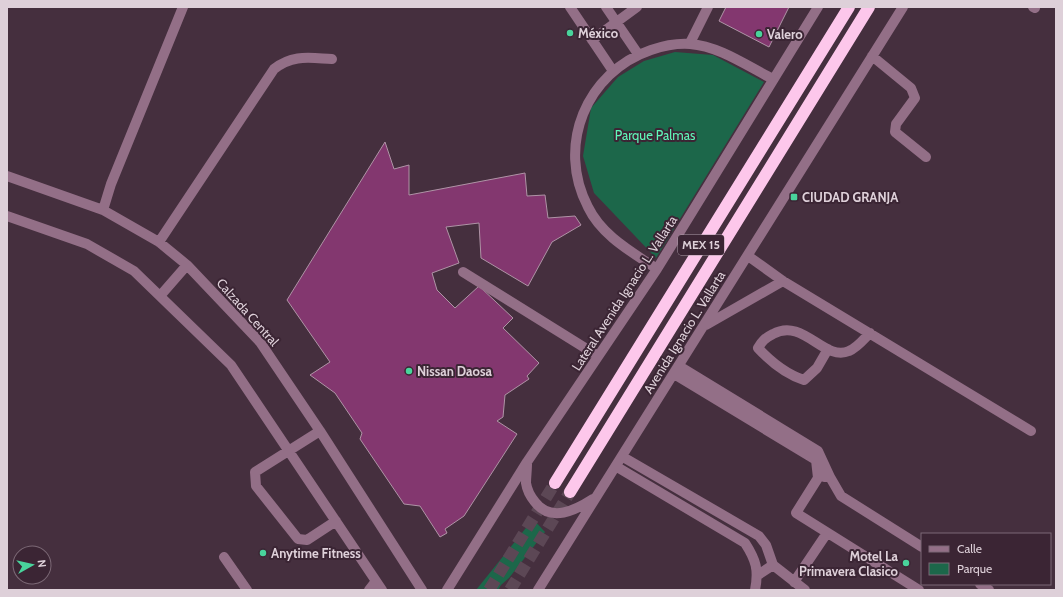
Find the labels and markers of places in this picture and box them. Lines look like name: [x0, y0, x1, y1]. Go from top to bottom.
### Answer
place label: México: [578, 25, 619, 41]
place label: Valero: [767, 26, 803, 42]
marker: México: [565, 28, 575, 38]
marker: Valero: [754, 29, 764, 39]
place label: CIUDAD GRANJA: [802, 189, 899, 205]
marker: CIUDAD GRANJA: [789, 192, 799, 202]
place label: Nissan Daosa: [417, 363, 492, 379]
marker: Nissan Daosa: [404, 366, 414, 376]
place label: Anytime Fitness: [271, 545, 361, 561]
marker: Anytime Fitness: [258, 548, 268, 558]
place label: Motel La Primavera Clasico: [799, 548, 899, 579]
marker: Motel La Primavera Clasico: [901, 558, 911, 568]

